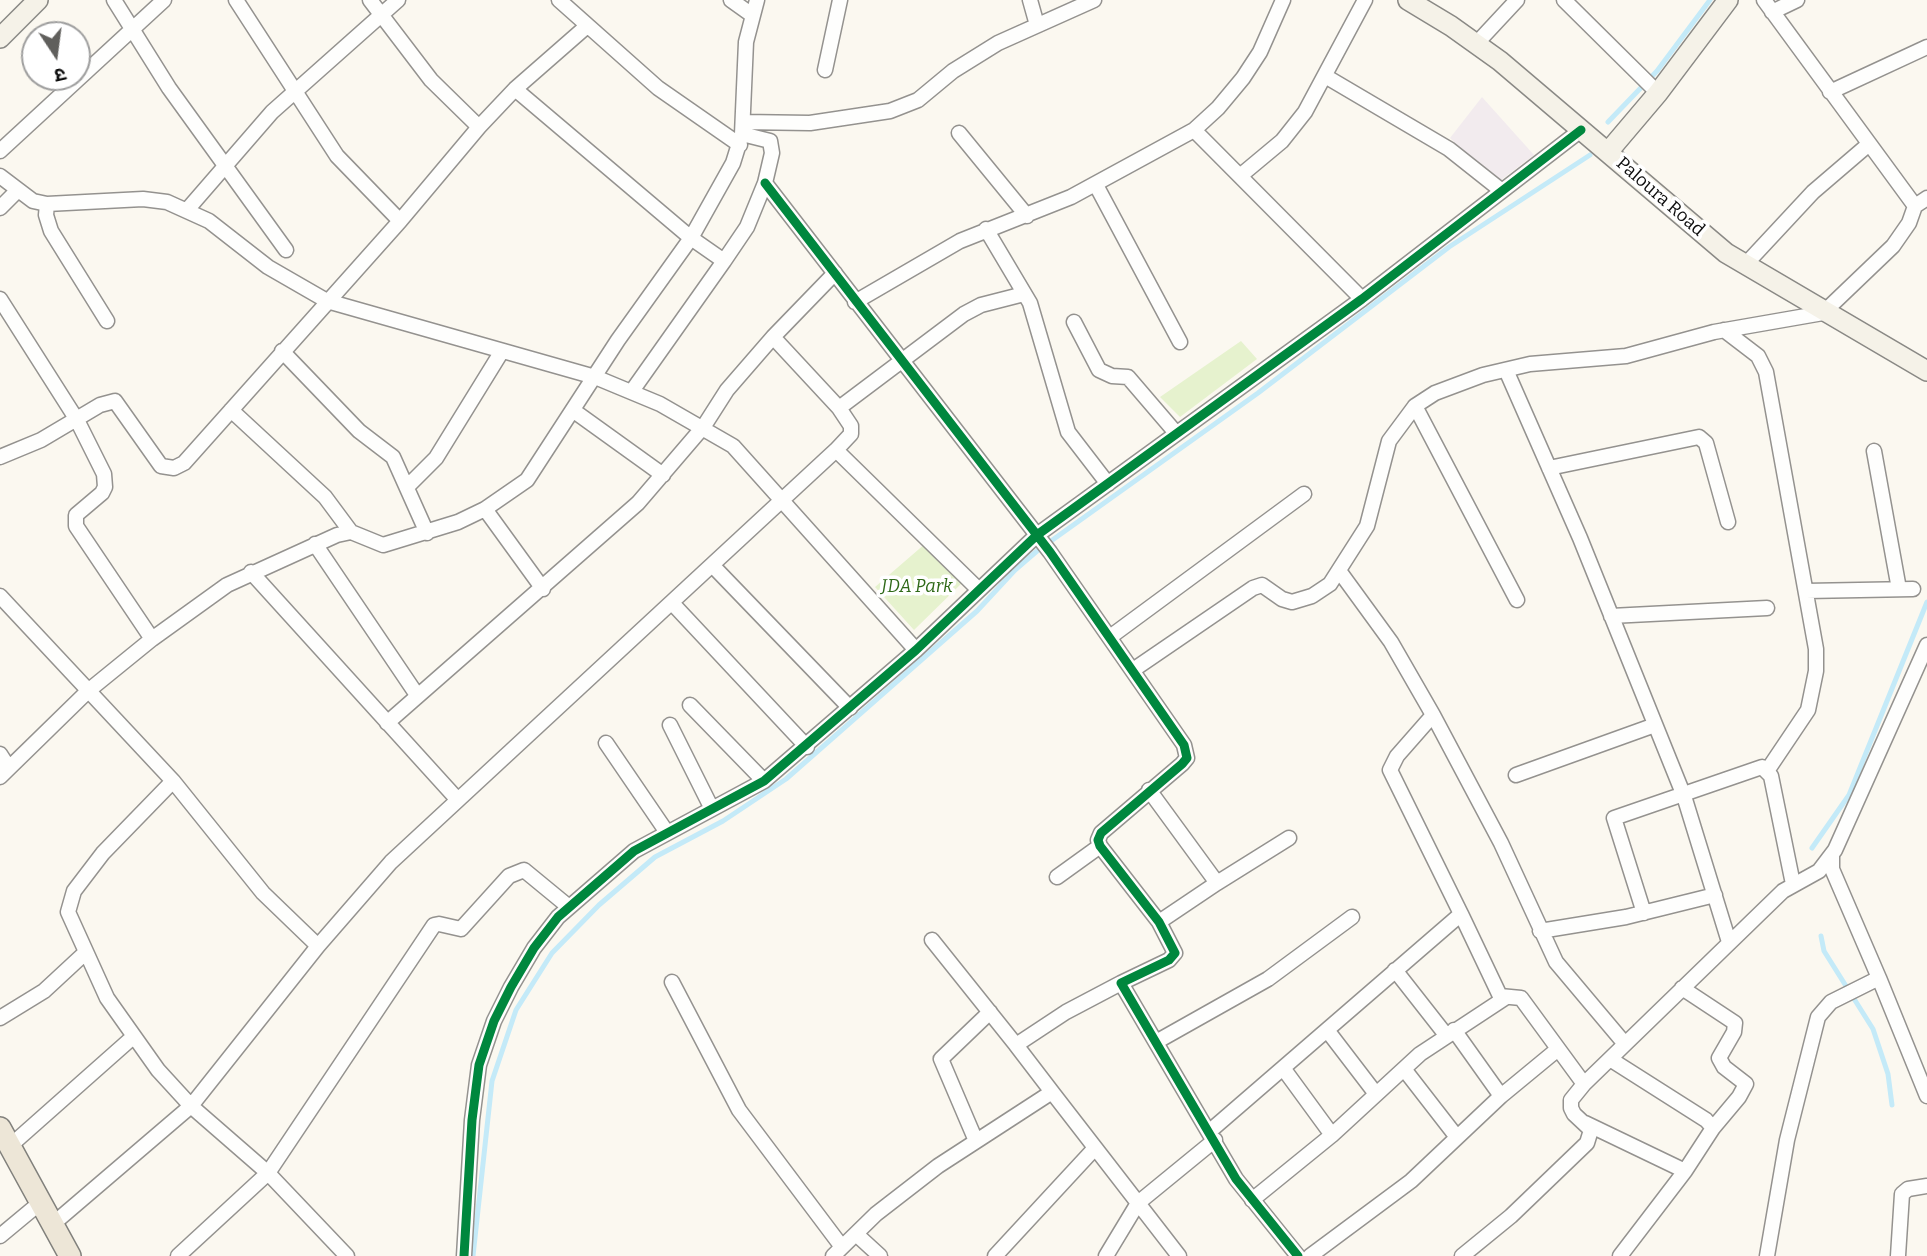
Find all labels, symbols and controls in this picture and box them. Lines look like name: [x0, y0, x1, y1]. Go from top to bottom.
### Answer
north arrow: [21, 21, 91, 91]
text: उ: [52, 63, 68, 87]
street label: Paloura Road: [1611, 153, 1709, 241]
park label: JDA Park: [881, 576, 953, 598]

